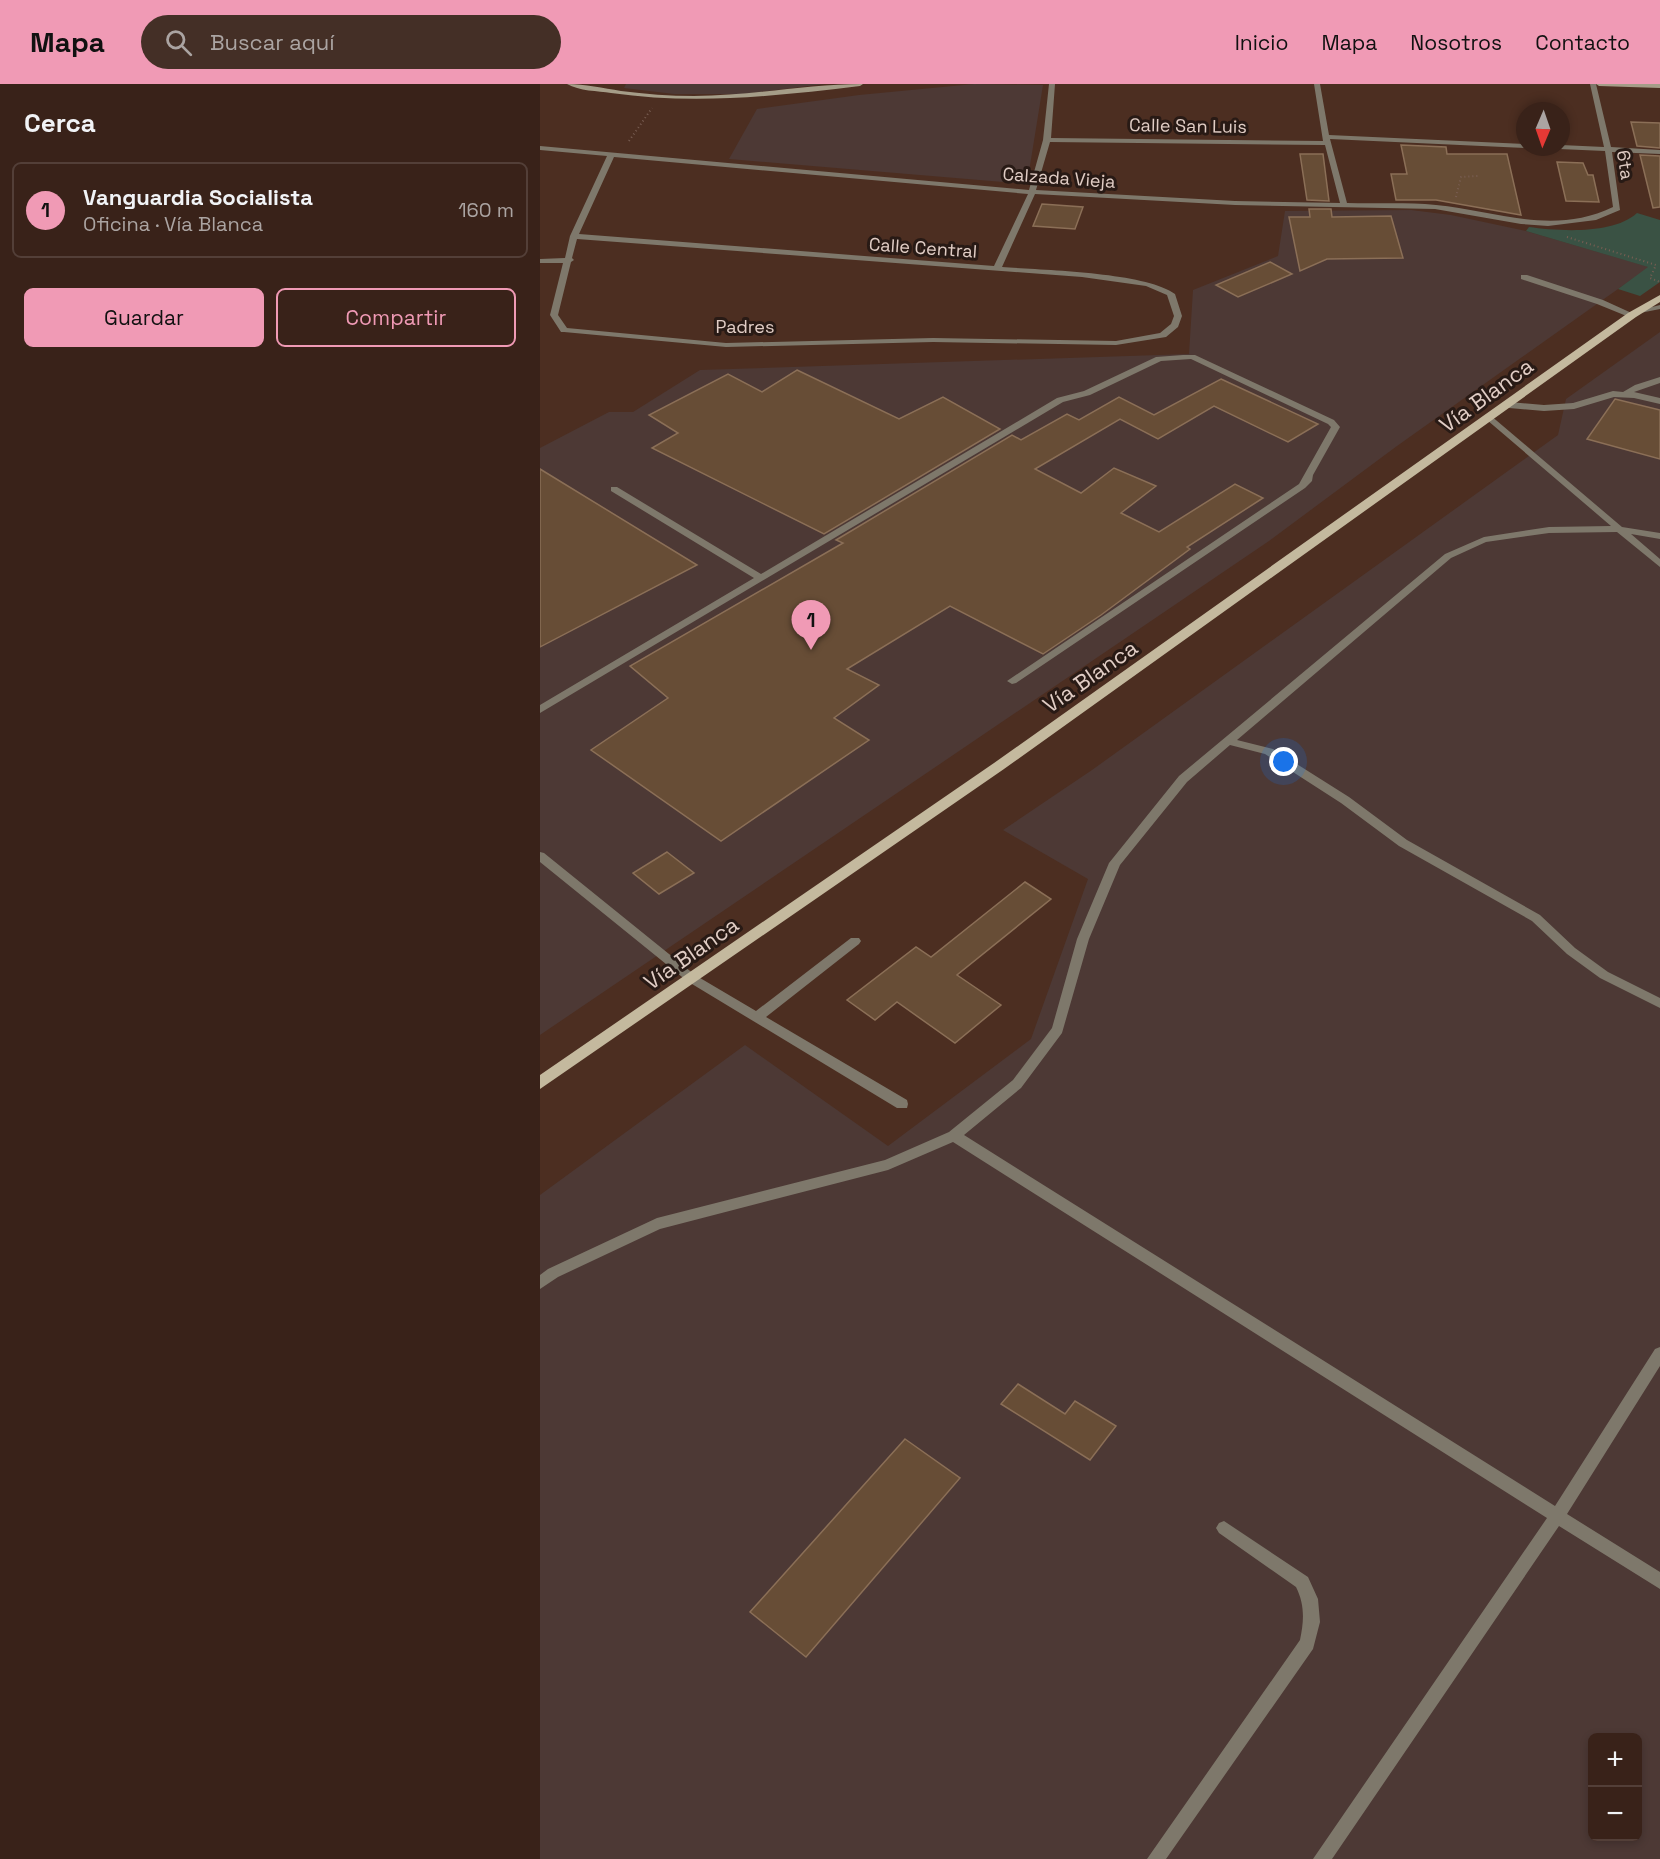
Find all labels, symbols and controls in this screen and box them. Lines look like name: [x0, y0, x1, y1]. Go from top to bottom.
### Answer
search box: [141, 15, 561, 69]
text: Mapa: [30, 24, 105, 60]
icon: search: [162, 26, 195, 59]
text: Buscar aquí: [210, 28, 335, 56]
text: Inicio: [1235, 29, 1289, 56]
text: Mapa: [1322, 29, 1377, 56]
text: Nosotros: [1410, 29, 1502, 56]
text: Contacto: [1535, 29, 1630, 56]
north arrow: [1516, 102, 1570, 156]
text: Cerca: [24, 106, 96, 140]
street label: Calle San Luis: [1129, 113, 1247, 138]
street label: 6ta: [1612, 149, 1639, 181]
street label: Calzada Vieja: [1002, 162, 1116, 193]
text: Vanguardia Socialista: [83, 183, 313, 211]
text: 1: [41, 197, 50, 223]
text: 160 m: [458, 197, 514, 223]
text: Oficina · Vía Blanca: [83, 211, 263, 237]
street label: Calle Central: [868, 232, 978, 263]
button: Guardar: [24, 288, 264, 347]
button: Compartir: [276, 288, 516, 347]
street label: Padres: [716, 315, 774, 338]
street label: Vía Blanca: [1434, 351, 1539, 438]
pin: 1: [792, 600, 830, 650]
street label: Vía Blanca: [1037, 633, 1143, 719]
your location: [1269, 747, 1298, 776]
street label: Vía Blanca: [638, 910, 744, 996]
map controls: [1588, 1733, 1642, 1841]
button: +: [1588, 1733, 1642, 1787]
button: −: [1588, 1787, 1642, 1841]

